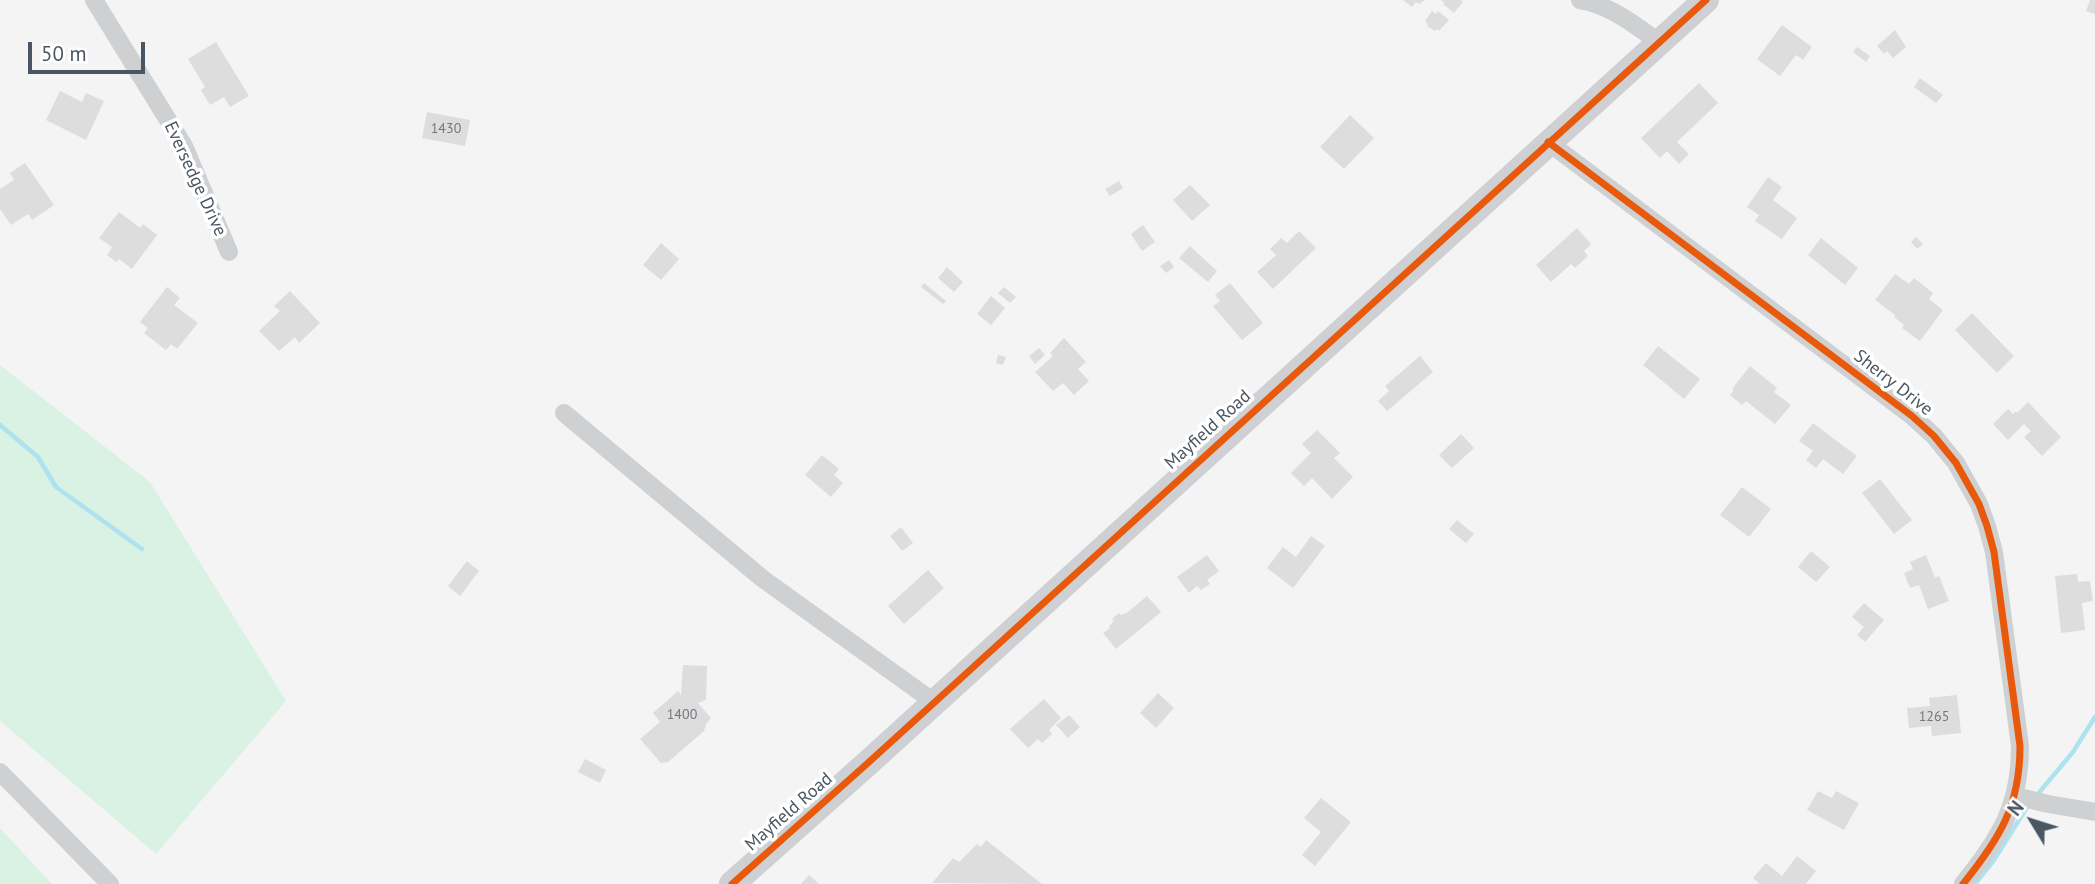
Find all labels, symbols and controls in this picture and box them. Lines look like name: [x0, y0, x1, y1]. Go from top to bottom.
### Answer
scale bar: [32, 28, 149, 72]
text: 50 m: [41, 40, 87, 67]
street label: Eversedge Drive: [159, 118, 231, 240]
house number: 1430: [431, 121, 461, 137]
street label: Sherry Drive: [1849, 345, 1937, 421]
street label: Mayfield Road: [1161, 386, 1255, 474]
house number: 1400: [667, 707, 697, 723]
house number: 1265: [1919, 709, 1949, 725]
street label: Mayfield Road: [741, 768, 837, 856]
north arrow: [1997, 786, 2067, 856]
text: N: [2002, 796, 2029, 820]

